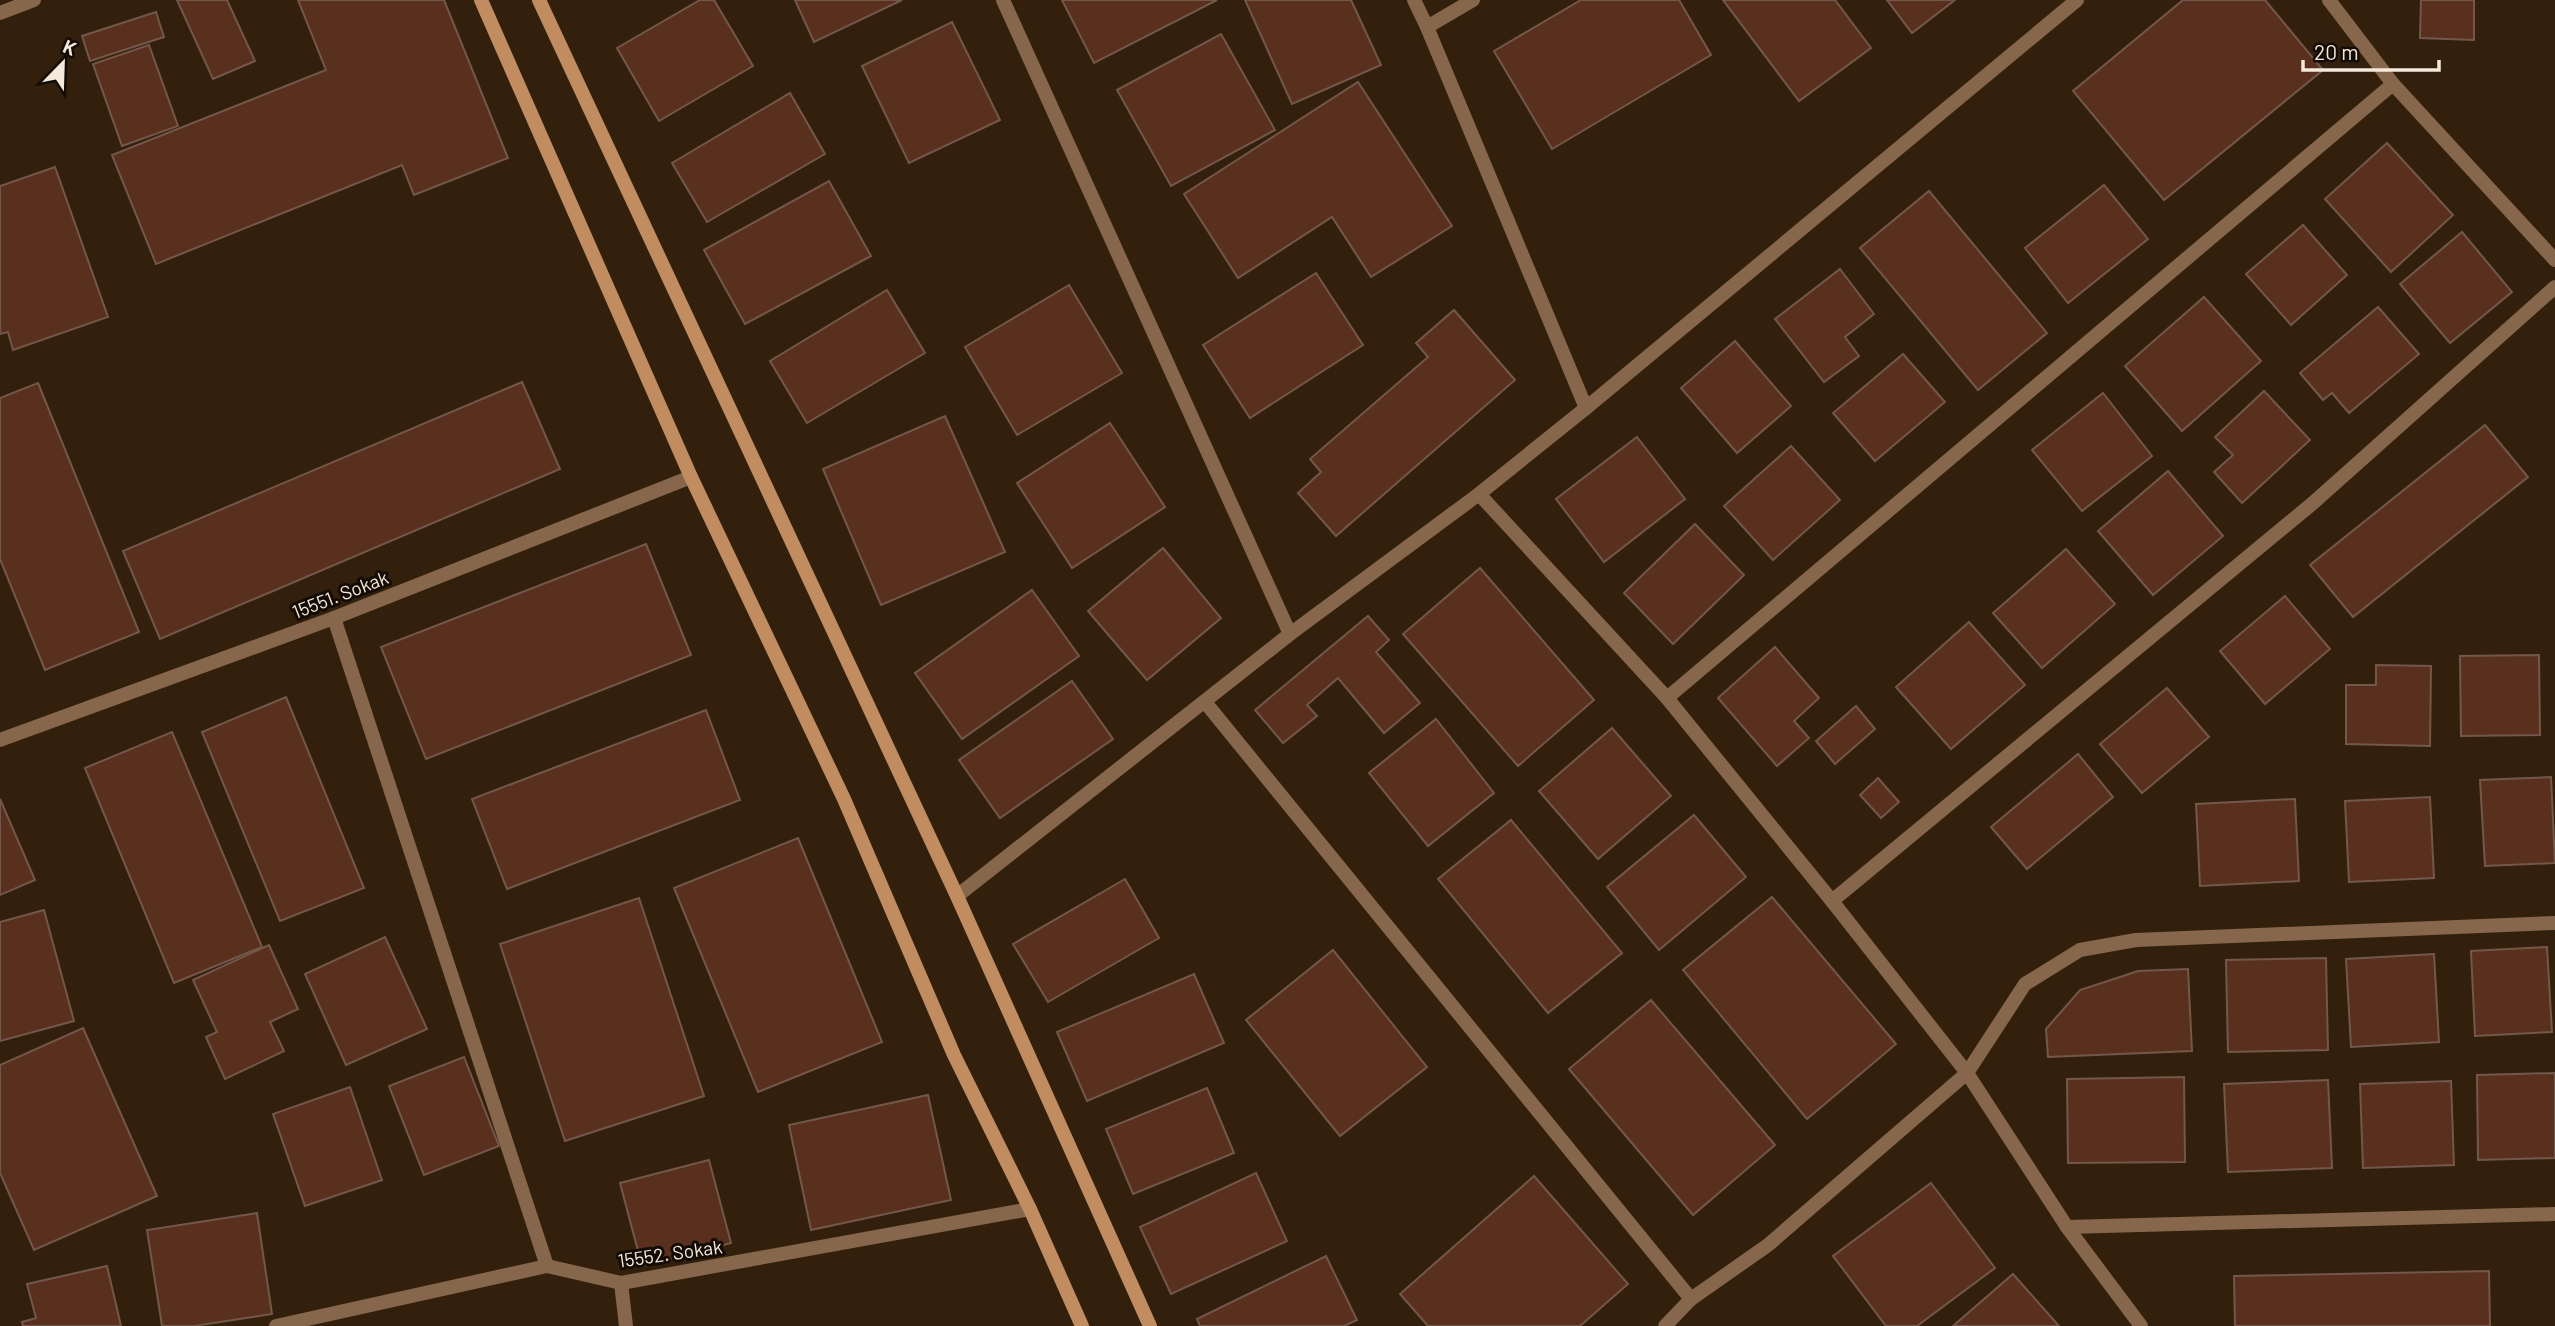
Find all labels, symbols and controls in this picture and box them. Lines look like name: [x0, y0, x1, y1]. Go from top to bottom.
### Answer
north arrow: [28, 28, 98, 98]
scale bar: [2303, 28, 2440, 72]
text: K: [60, 34, 80, 60]
text: 20 m: [2314, 39, 2359, 64]
street label: 15551. Sokak: [289, 565, 391, 623]
street label: 15552. Sokak: [616, 1234, 724, 1272]

